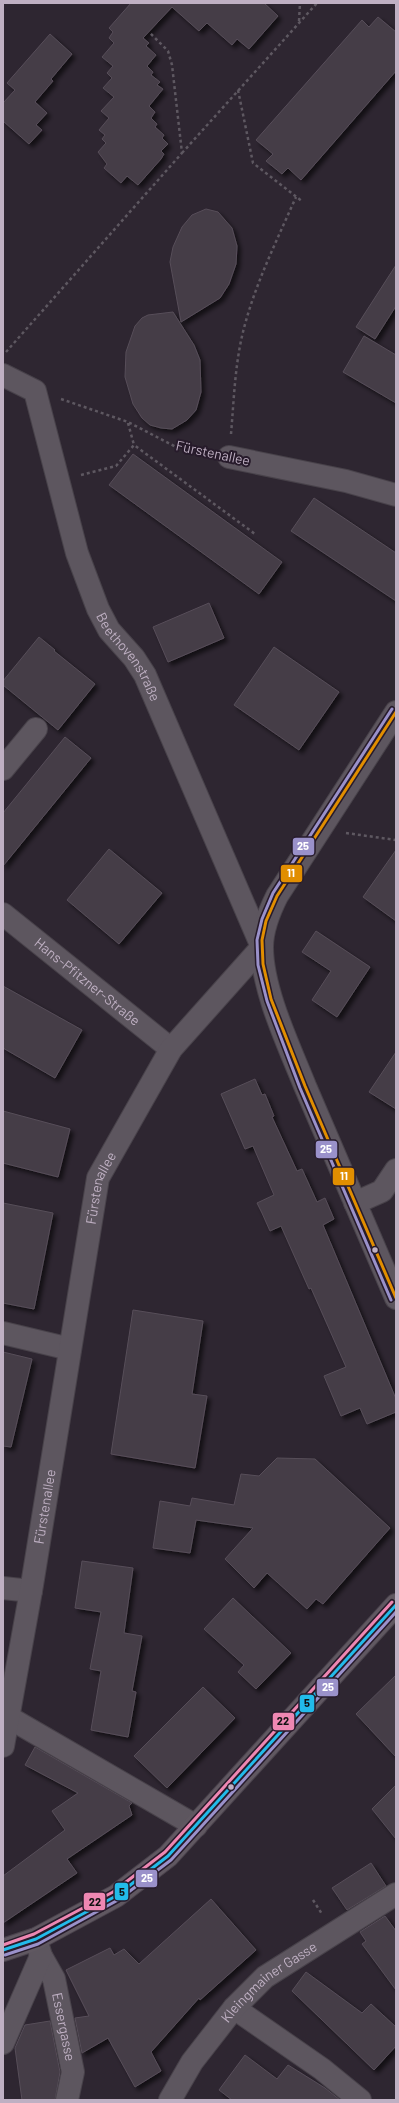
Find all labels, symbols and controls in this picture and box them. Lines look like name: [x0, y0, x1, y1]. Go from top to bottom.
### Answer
street label: Fürstenallee: [174, 436, 252, 469]
street label: Beethovenstraße: [93, 609, 164, 704]
line badge: 25: [292, 837, 315, 856]
text: 25: [297, 839, 309, 852]
line badge: 11: [280, 864, 303, 883]
text: 11: [287, 866, 295, 879]
street label: Hans-Pfitzner-Straße: [31, 934, 144, 1029]
line badge: 25: [315, 1140, 338, 1159]
text: 25: [320, 1142, 332, 1155]
street label: Fürstenallee: [82, 1148, 119, 1225]
line badge: 11: [332, 1167, 355, 1186]
text: 11: [340, 1169, 348, 1182]
unlabelled marker: [370, 1245, 380, 1255]
street label: Fürstenallee: [30, 1468, 59, 1545]
line badge: 25: [316, 1678, 339, 1697]
text: 25: [322, 1680, 334, 1693]
line badge: 5: [299, 1694, 315, 1713]
text: 5: [304, 1696, 310, 1709]
line badge: 22: [272, 1712, 295, 1731]
text: 22: [277, 1714, 289, 1727]
unlabelled marker: [226, 1782, 236, 1792]
line badge: 25: [135, 1869, 158, 1888]
text: 25: [141, 1871, 153, 1884]
line badge: 5: [114, 1882, 129, 1901]
text: 5: [119, 1885, 125, 1898]
line badge: 22: [83, 1892, 106, 1911]
text: 22: [89, 1895, 101, 1908]
street label: Kleingmainer Gasse: [217, 1938, 320, 2026]
street label: Essergasse: [49, 1991, 80, 2063]

